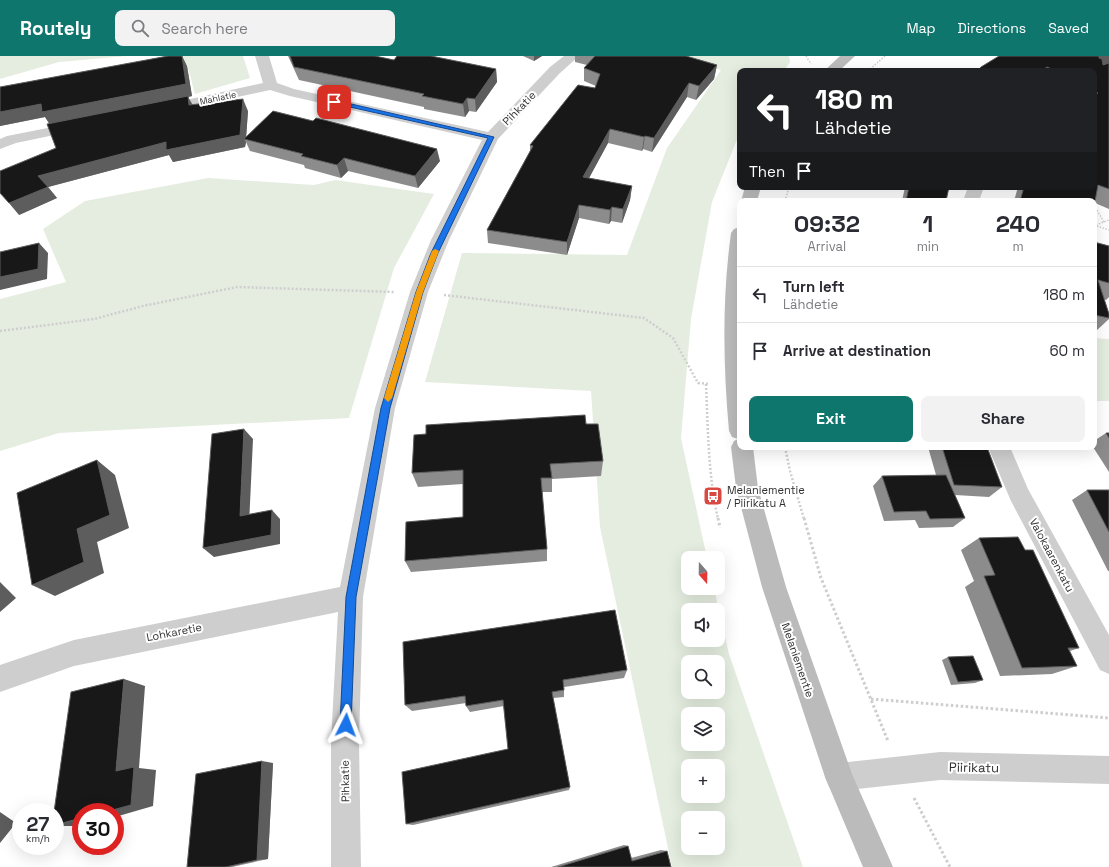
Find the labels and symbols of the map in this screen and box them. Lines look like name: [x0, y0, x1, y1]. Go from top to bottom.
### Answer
pin: [317, 85, 351, 119]
street label: Mahlatie: [199, 88, 237, 108]
street label: Pihkatie: [499, 88, 539, 128]
place label: Melaniementie / Piirikatu A: [727, 483, 805, 510]
bus stop icon: Melaniementie / Piirikatu A: [702, 485, 724, 507]
street label: Valokaarenkatu: [1027, 516, 1077, 594]
north arrow: [681, 551, 725, 595]
street label: Lohkaretie: [145, 620, 203, 644]
street label: Melaniementie: [779, 621, 817, 699]
position arrow: [325, 704, 367, 746]
street label: Piirikatu: [949, 759, 999, 776]
street label: Pihkatie: [338, 760, 352, 802]
speed limit sign: 30: [72, 803, 124, 855]

